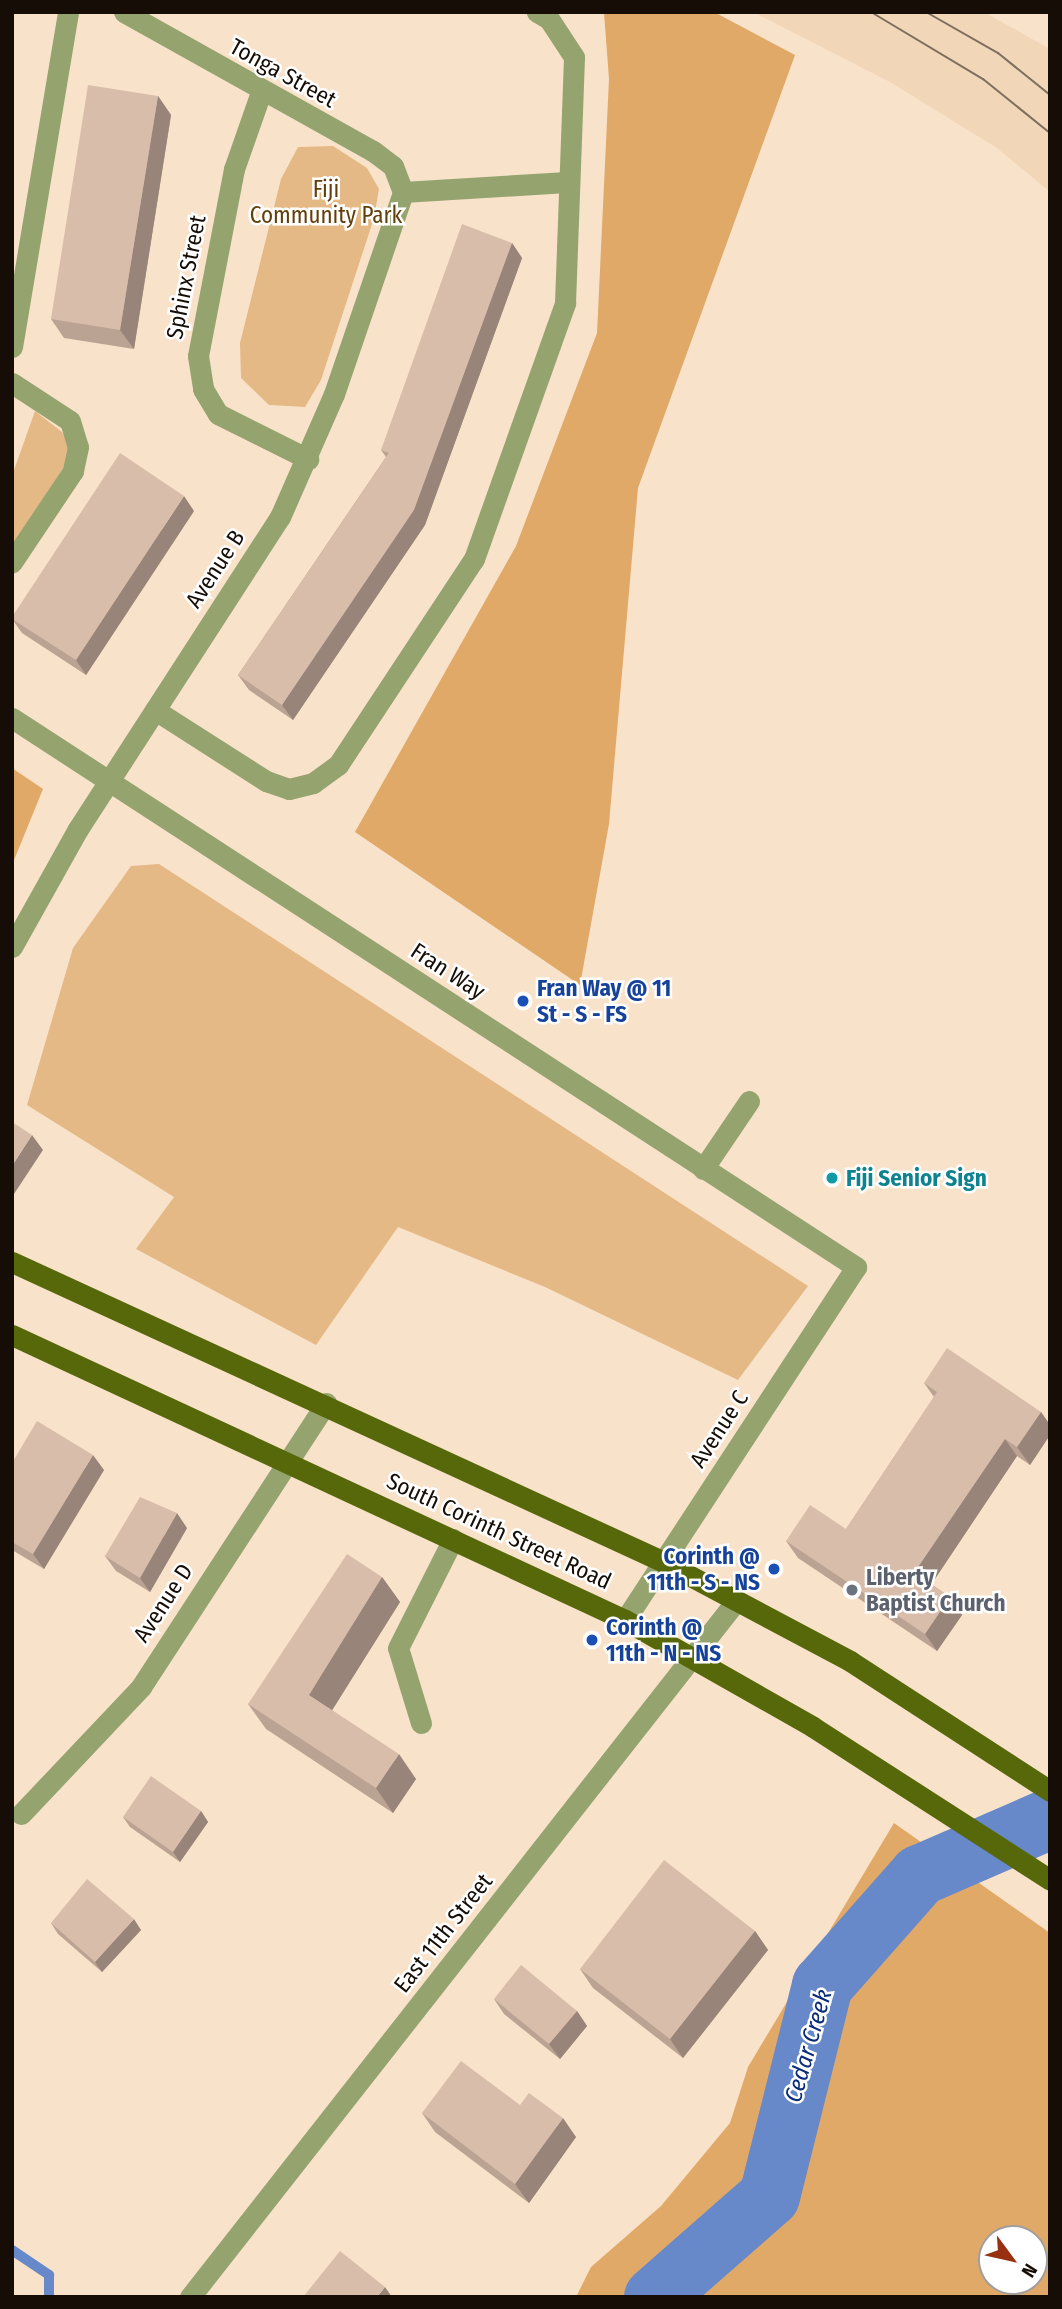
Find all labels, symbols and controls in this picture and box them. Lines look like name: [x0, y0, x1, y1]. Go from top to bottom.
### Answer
street label: Tonga Street: [225, 33, 341, 113]
park label: Fiji Community Park: [250, 175, 402, 229]
street label: Sphinx Street: [160, 213, 212, 341]
street label: Avenue B: [180, 525, 250, 613]
street label: Fran Way: [406, 937, 490, 1005]
place label: Fran Way @ 11 St - S - FS: [537, 974, 671, 1028]
marker: Fran Way @ 11 St - S - FS: [515, 993, 531, 1009]
place label: Fiji Senior Sign: [846, 1164, 987, 1192]
marker: Fiji Senior Sign: [824, 1170, 840, 1186]
street label: Avenue C: [684, 1385, 754, 1473]
street label: South Corinth Street Road: [382, 1467, 616, 1595]
place label: Corinth @ 11th - S - NS: [647, 1542, 760, 1596]
street label: Avenue D: [127, 1559, 199, 1647]
marker: Corinth @ 11th - S - NS: [766, 1561, 782, 1577]
place label: Liberty Baptist Church: [866, 1563, 1005, 1617]
marker: Liberty Baptist Church: [844, 1582, 860, 1598]
place label: Corinth @ 11th - N - NS: [606, 1613, 721, 1667]
marker: Corinth @ 11th - N - NS: [584, 1632, 600, 1648]
street label: East 11th Street: [388, 1868, 498, 1998]
water label: Cedar Creek: [779, 1986, 839, 2106]
north arrow: [978, 2225, 1048, 2295]
text: N: [1017, 2260, 1042, 2282]

